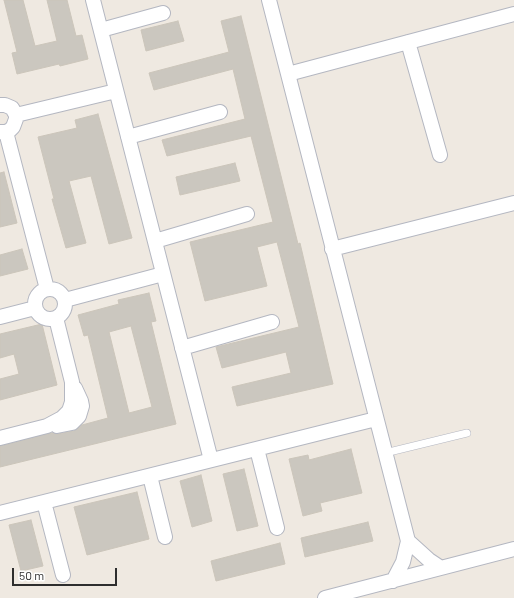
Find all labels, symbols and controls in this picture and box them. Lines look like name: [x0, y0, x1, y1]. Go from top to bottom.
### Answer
scale bar: [14, 560, 119, 586]
text: 50 m: [19, 568, 44, 582]

